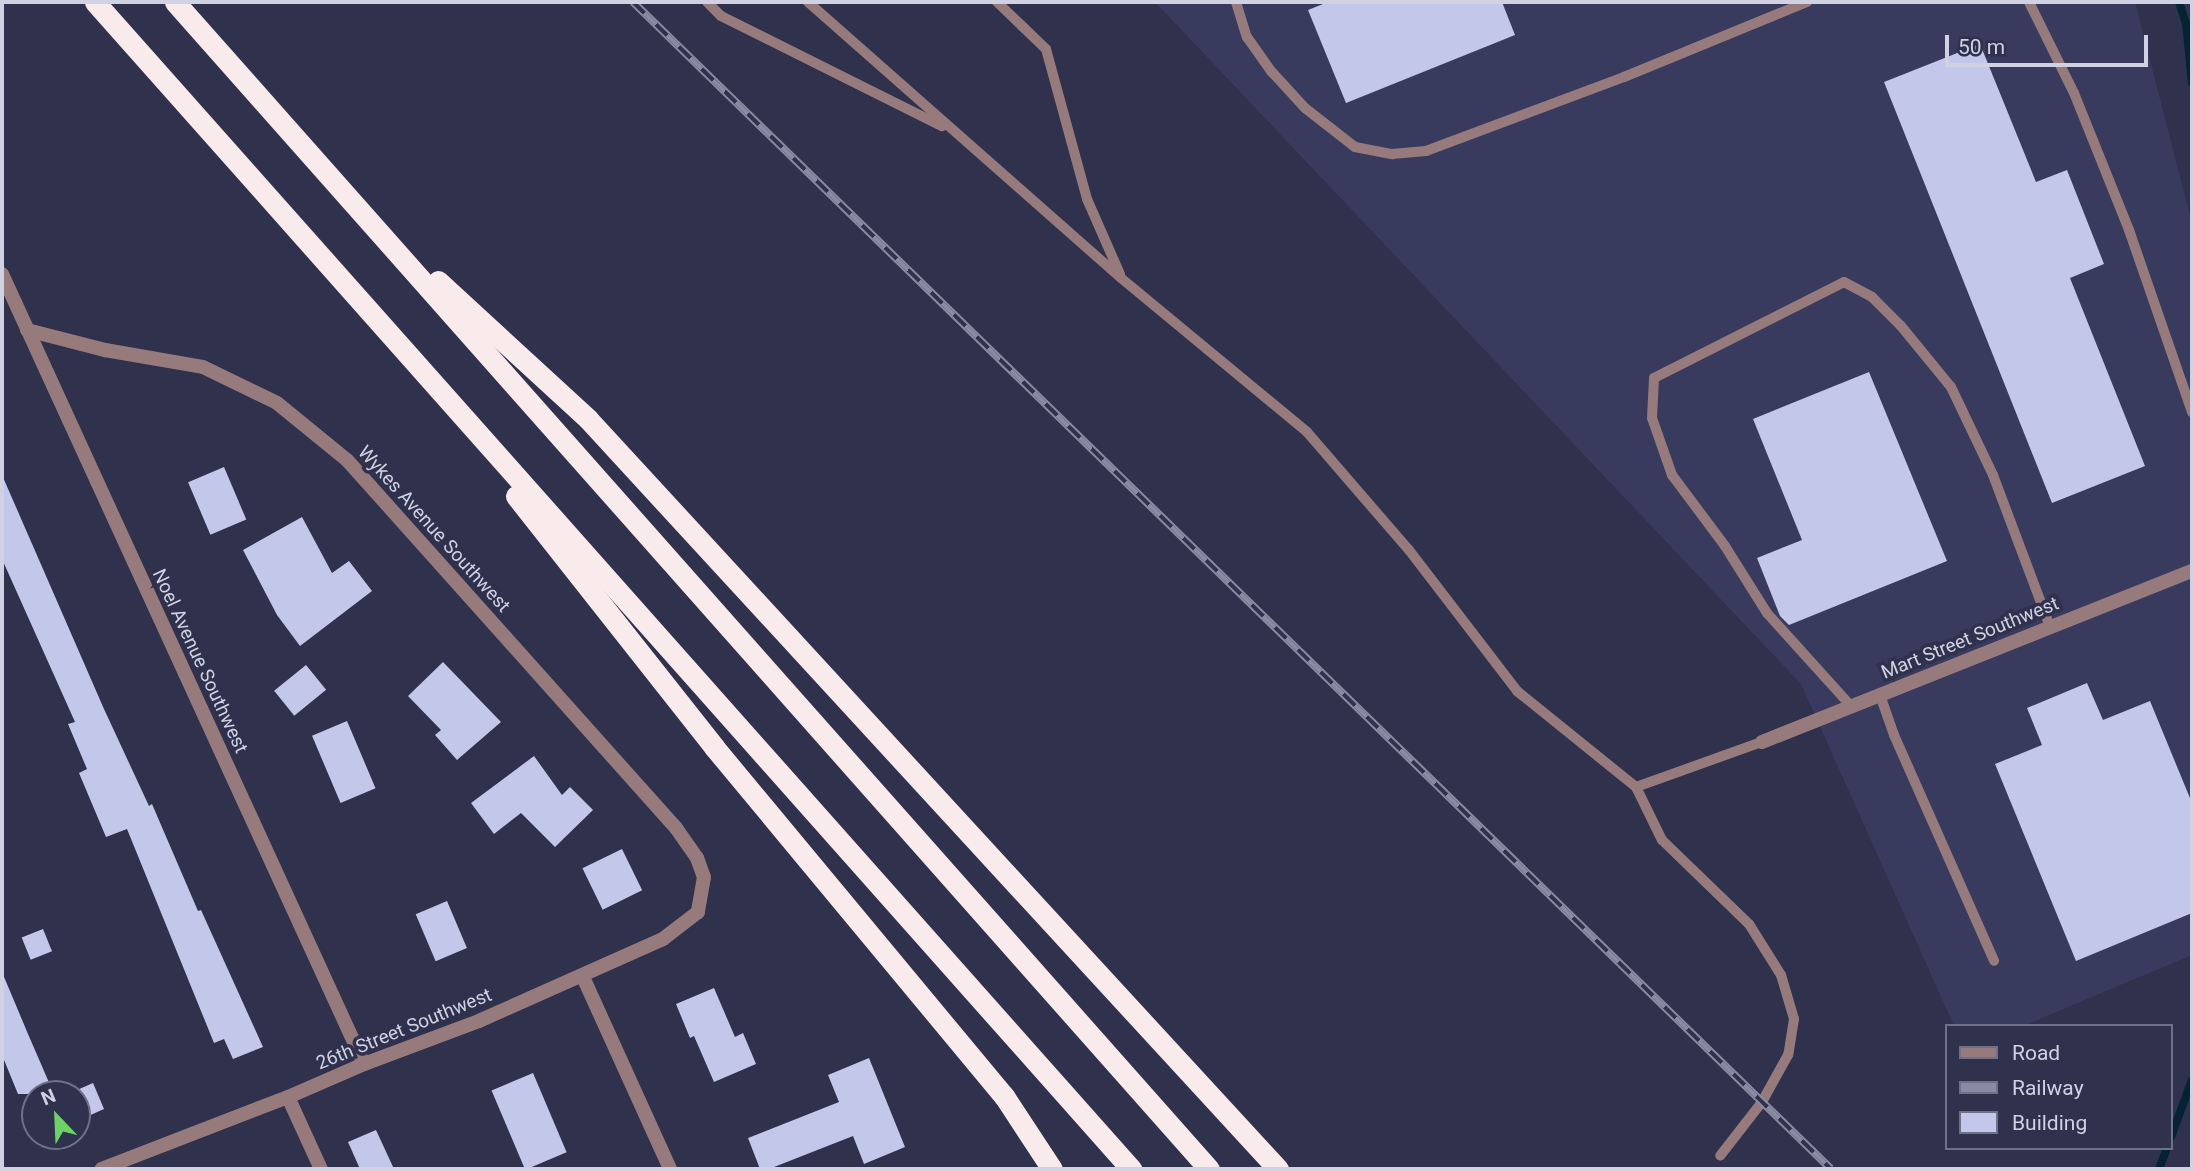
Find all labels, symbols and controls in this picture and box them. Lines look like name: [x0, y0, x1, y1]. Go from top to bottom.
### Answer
scale bar: [1949, 21, 2152, 65]
text: 50 m: [1958, 35, 2005, 59]
street label: Wykes Avenue Southwest: [353, 441, 515, 617]
street label: Noel Avenue Southwest: [147, 565, 253, 757]
street label: Mart Street Southwest: [1878, 592, 2062, 684]
street label: 26th Street Southwest: [313, 983, 495, 1075]
legend: [1946, 1024, 2173, 1150]
text: Road: [2012, 1041, 2060, 1065]
text: Railway: [2012, 1076, 2084, 1100]
north arrow: [21, 1080, 91, 1150]
text: N: [38, 1084, 59, 1110]
text: Building: [2012, 1111, 2087, 1135]

